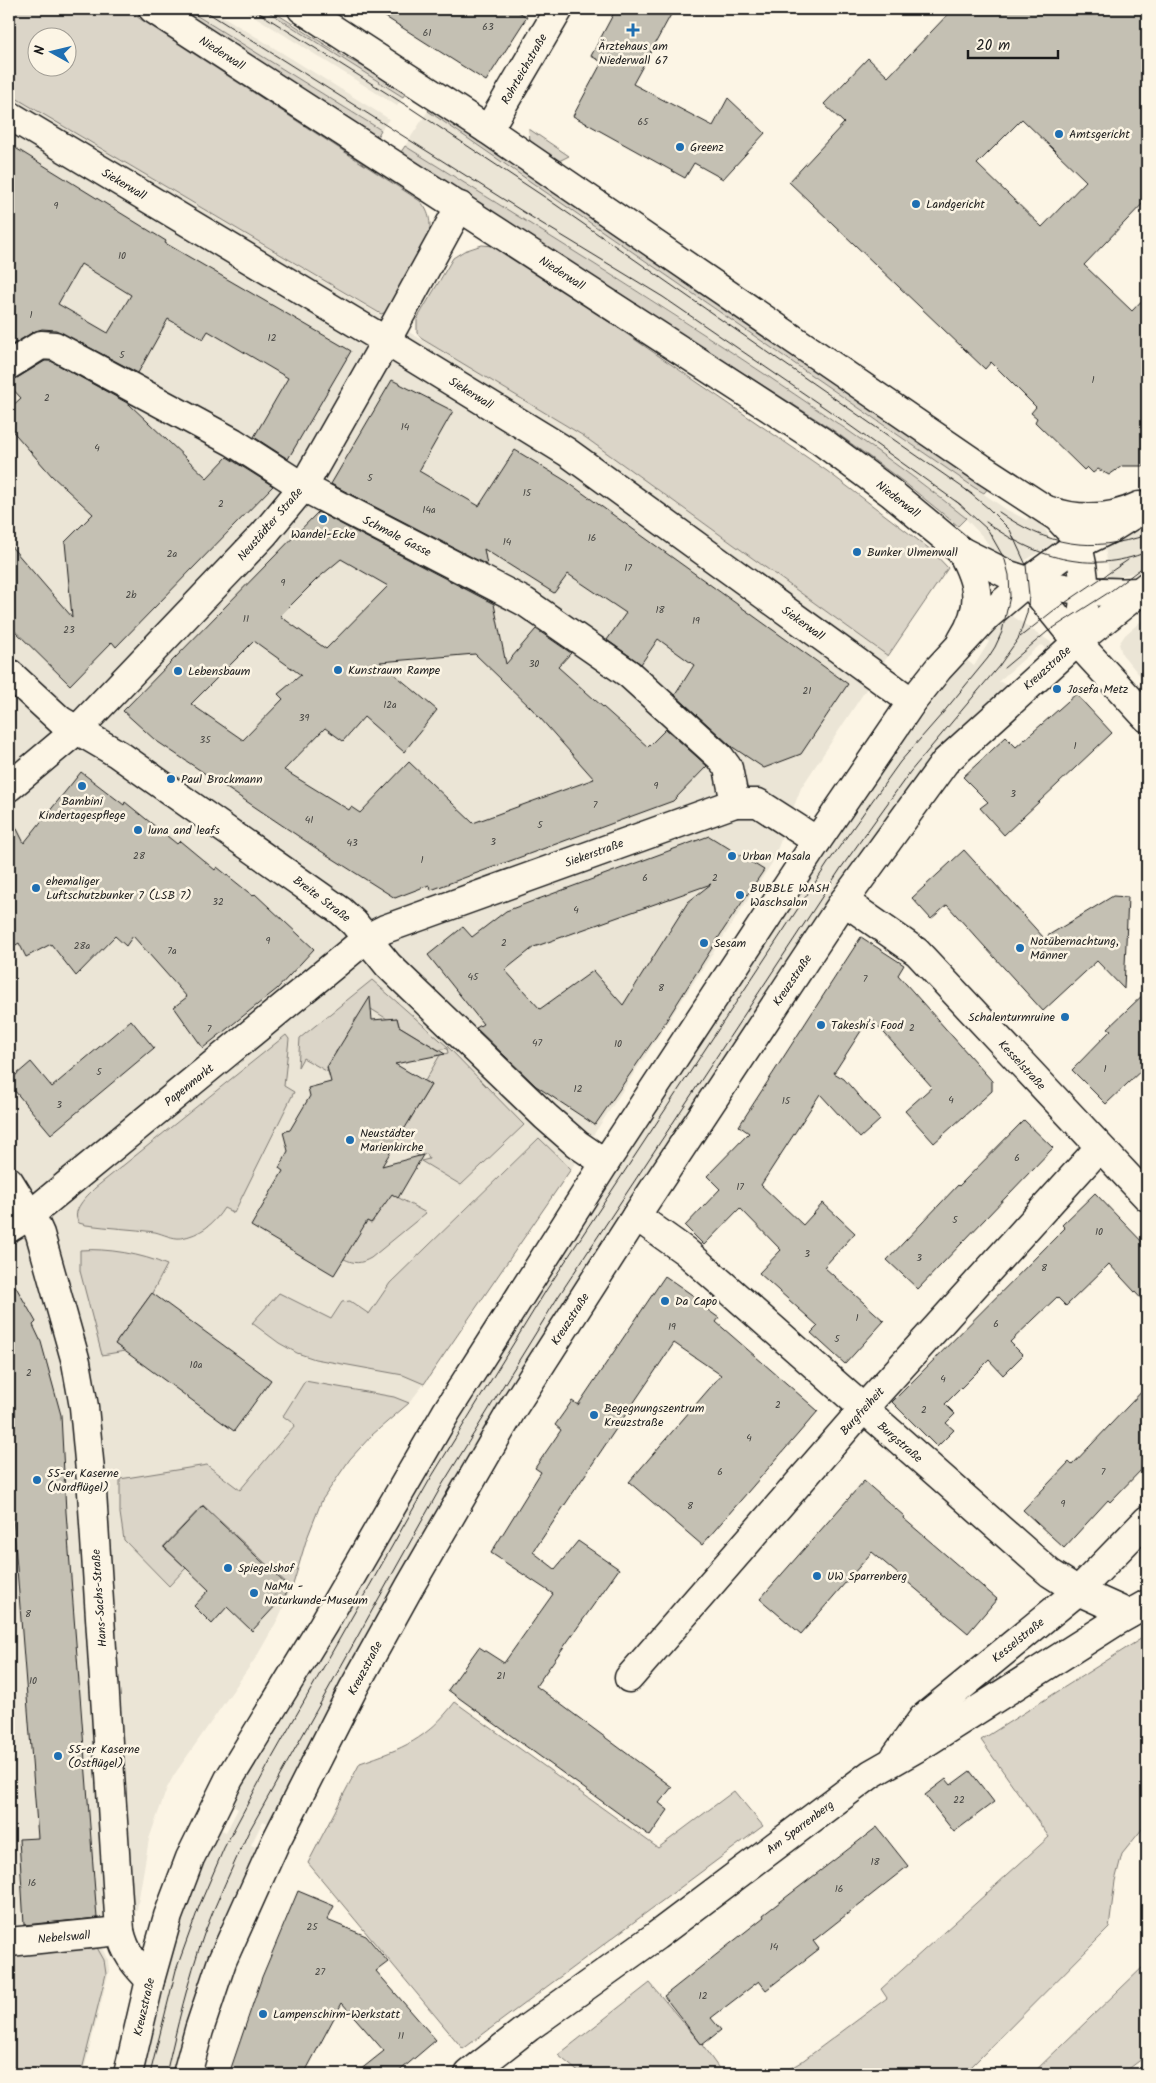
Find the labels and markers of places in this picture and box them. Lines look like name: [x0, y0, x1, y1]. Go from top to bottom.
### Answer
marker: Ärztehaus am Niederwall 67: [626, 23, 640, 37]
place label: Ärztehaus am Niederwall 67: [598, 37, 668, 70]
place label: Amtsgericht: [1069, 125, 1130, 144]
marker: Amtsgericht: [1053, 128, 1065, 140]
place label: Greenz: [690, 138, 724, 157]
marker: Greenz: [674, 141, 686, 153]
place label: Landgericht: [926, 195, 985, 214]
marker: Landgericht: [910, 198, 922, 210]
marker: Wandel-Ecke: [317, 513, 329, 525]
place label: Wandel-Ecke: [291, 525, 356, 544]
place label: Bunker Ulmenwall: [867, 543, 958, 562]
marker: Bunker Ulmenwall: [851, 546, 863, 558]
place label: Kunstraum Rampe: [348, 661, 441, 680]
place label: Lebensbaum: [188, 662, 251, 681]
marker: Kunstraum Rampe: [332, 664, 344, 676]
marker: Lebensbaum: [172, 665, 184, 677]
place label: Josefa Metz: [1067, 680, 1128, 699]
marker: Josefa Metz: [1051, 683, 1063, 695]
place label: Paul Brockmann: [181, 770, 263, 789]
marker: Paul Brockmann: [165, 773, 177, 785]
marker: Bambini Kindertagespflege: [76, 780, 88, 792]
place label: Bambini Kindertagespflege: [39, 792, 126, 825]
place label: luna and leafs: [148, 821, 220, 840]
marker: luna and leafs: [132, 824, 144, 836]
place label: Urban Masala: [742, 847, 811, 866]
marker: Urban Masala: [726, 850, 738, 862]
place label: ehemaliger Luftschutzbunker 7 (LSB 7): [46, 872, 191, 905]
place label: BUBBLE WASH Waschsalon: [750, 879, 830, 912]
marker: ehemaliger Luftschutzbunker 7 (LSB 7): [30, 882, 42, 894]
marker: BUBBLE WASH Waschsalon: [734, 889, 746, 901]
place label: Notübernachtung, Männer: [1030, 932, 1119, 965]
place label: Sesam: [714, 934, 747, 953]
marker: Sesam: [698, 937, 710, 949]
marker: Notübernachtung, Männer: [1014, 942, 1026, 954]
place label: Schalenturmruine: [968, 1008, 1056, 1027]
marker: Schalenturmruine: [1059, 1011, 1071, 1023]
place label: Takeshi's Food: [831, 1016, 904, 1035]
marker: Takeshi's Food: [815, 1019, 827, 1031]
place label: Neustädter Marienkirche: [360, 1124, 424, 1157]
marker: Neustädter Marienkirche: [344, 1134, 356, 1146]
place label: Da Capo: [675, 1292, 717, 1311]
marker: Da Capo: [659, 1295, 671, 1307]
place label: Begegnungszentrum Kreuzstraße: [604, 1399, 705, 1432]
marker: Begegnungszentrum Kreuzstraße: [588, 1409, 600, 1421]
place label: 55-er Kaserne (Nordflügel): [47, 1464, 119, 1497]
marker: 55-er Kaserne (Nordflügel): [31, 1474, 43, 1486]
place label: Spiegelshof: [238, 1559, 295, 1578]
marker: Spiegelshof: [222, 1562, 234, 1574]
place label: UW Sparrenberg: [827, 1567, 908, 1586]
marker: UW Sparrenberg: [811, 1570, 823, 1582]
place label: NaMu - Naturkunde-Museum: [264, 1577, 368, 1610]
marker: NaMu - Naturkunde-Museum: [248, 1587, 260, 1599]
place label: 55-er Kaserne (Ostflügel): [68, 1740, 140, 1773]
marker: 55-er Kaserne (Ostflügel): [52, 1750, 64, 1762]
place label: Lampenschirm-Werkstatt: [273, 2005, 400, 2024]
marker: Lampenschirm-Werkstatt: [257, 2008, 269, 2020]

